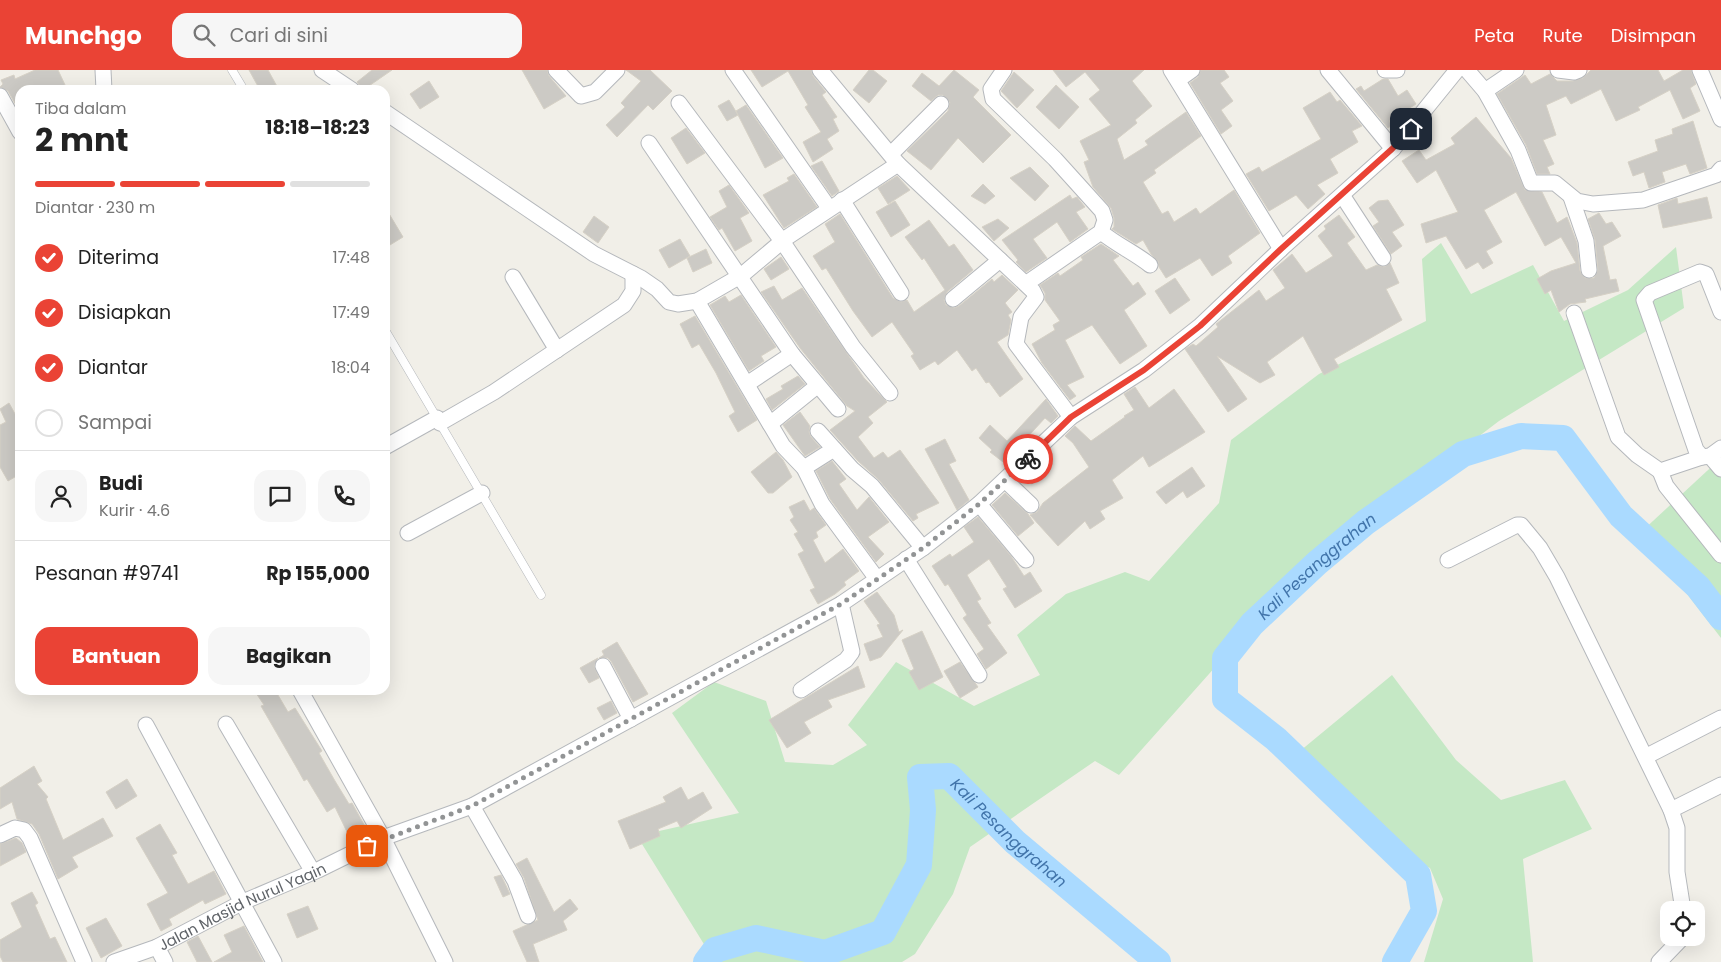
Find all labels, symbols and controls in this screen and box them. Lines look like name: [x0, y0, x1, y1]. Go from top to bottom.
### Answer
search box: [172, 13, 522, 58]
text: Munchgo: [25, 19, 142, 52]
icon: search: [190, 21, 218, 49]
text: Cari di sini: [230, 22, 328, 49]
text: Peta: [1474, 23, 1514, 48]
text: Rute: [1542, 23, 1583, 48]
text: Disimpan: [1611, 23, 1696, 48]
text: Tiba dalam: [35, 97, 126, 120]
pin: [1390, 108, 1432, 150]
text: 18:18–18:23: [265, 114, 370, 141]
icon: home: [1397, 115, 1425, 143]
text: 2 mnt: [35, 117, 129, 162]
text: Diantar · 230 m: [35, 196, 155, 219]
icon: check: [35, 244, 63, 272]
text: Diterima: [78, 244, 159, 271]
text: 17:48: [333, 246, 370, 269]
icon: check: [35, 299, 63, 327]
text: Disiapkan: [78, 299, 171, 326]
text: 17:49: [333, 301, 370, 324]
icon: check: [35, 354, 63, 382]
text: Diantar: [78, 354, 148, 381]
text: 18:04: [331, 356, 370, 379]
text: Sampai: [78, 409, 152, 436]
courier: [1003, 434, 1053, 484]
icon: bike: [1014, 445, 1042, 473]
button: person: [35, 470, 87, 522]
text: Budi: [99, 470, 143, 497]
button: chat: [254, 470, 306, 522]
button: phone: [318, 470, 370, 522]
text: Kurir · 4.6: [99, 499, 170, 522]
water label: Kali Pesanggrahan: [1252, 507, 1381, 625]
text: Pesanan #9741: [35, 560, 179, 587]
text: Rp 155,000: [266, 560, 370, 587]
button: Bantuan: [35, 627, 198, 685]
button: Bagikan: [208, 627, 370, 685]
water label: Kali Pesanggrahan: [946, 773, 1072, 893]
pin: [346, 825, 388, 867]
icon: bag: [353, 832, 381, 860]
street label: Jalan Masjid Nurul Yaqin: [155, 857, 329, 955]
map controls: [1660, 901, 1705, 946]
button: locate: [1660, 901, 1705, 946]

